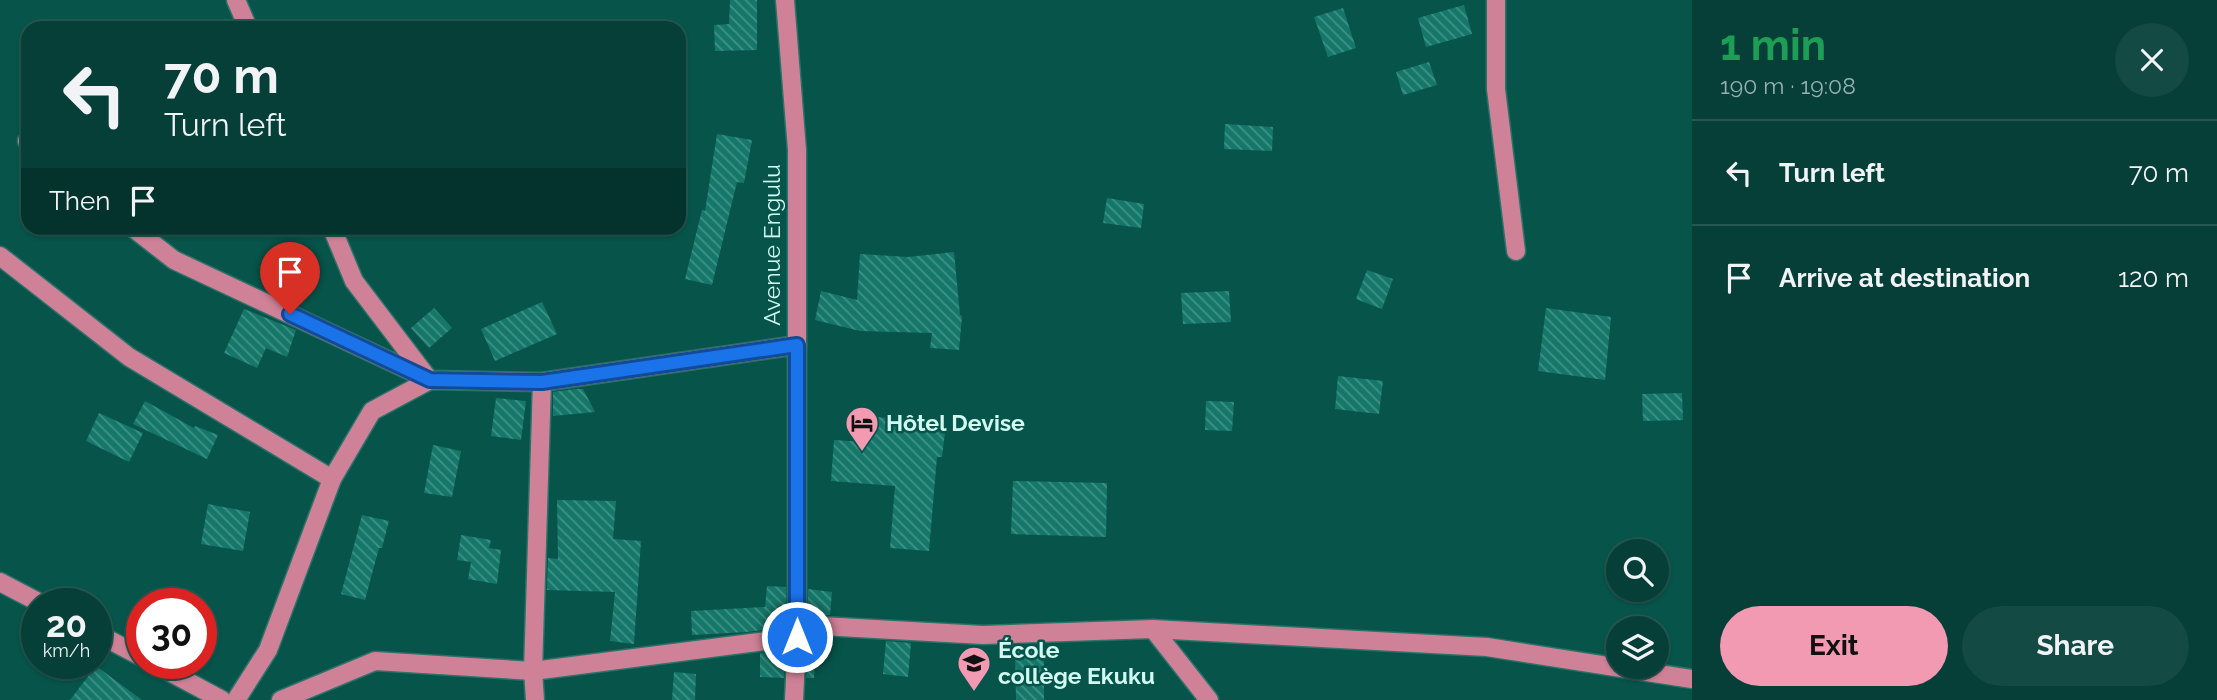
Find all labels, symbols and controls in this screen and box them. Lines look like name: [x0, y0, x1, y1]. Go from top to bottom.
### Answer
text: 1 min: [1720, 21, 1826, 70]
button: close: [2115, 23, 2189, 97]
text: 70 m: [164, 47, 279, 104]
icon: left: [49, 49, 140, 140]
text: 190 m · 19:08: [1720, 72, 1856, 99]
text: Turn left: [164, 106, 286, 143]
icon: left: [1720, 154, 1758, 192]
text: Turn left: [1779, 158, 1885, 188]
text: 70 m: [2129, 158, 2189, 188]
street label: Avenue Engulu: [758, 164, 785, 326]
icon: arrive: [124, 182, 162, 220]
text: Then: [49, 186, 110, 216]
pin: [260, 242, 320, 314]
icon: arrive: [271, 253, 309, 291]
icon: arrive: [1720, 259, 1758, 297]
text: Arrive at destination: [1779, 263, 2030, 293]
text: 120 m: [2118, 263, 2189, 293]
hotel icon: Hôtel Devise: [843, 404, 881, 453]
place label: Hôtel Devise: [886, 409, 1025, 436]
map controls: [1606, 539, 1669, 679]
button: search: [1606, 539, 1669, 602]
speed limit sign: 30: [126, 588, 217, 679]
position arrow: [760, 600, 834, 674]
text: 20: [46, 604, 87, 645]
button: Exit: [1720, 606, 1948, 686]
button: Share: [1962, 606, 2189, 686]
button: layers: [1606, 616, 1669, 679]
place label: École collège Ekuku: [998, 636, 1155, 689]
text: km/h: [43, 640, 90, 661]
school or university icon: École collège Ekuku: [955, 644, 993, 693]

